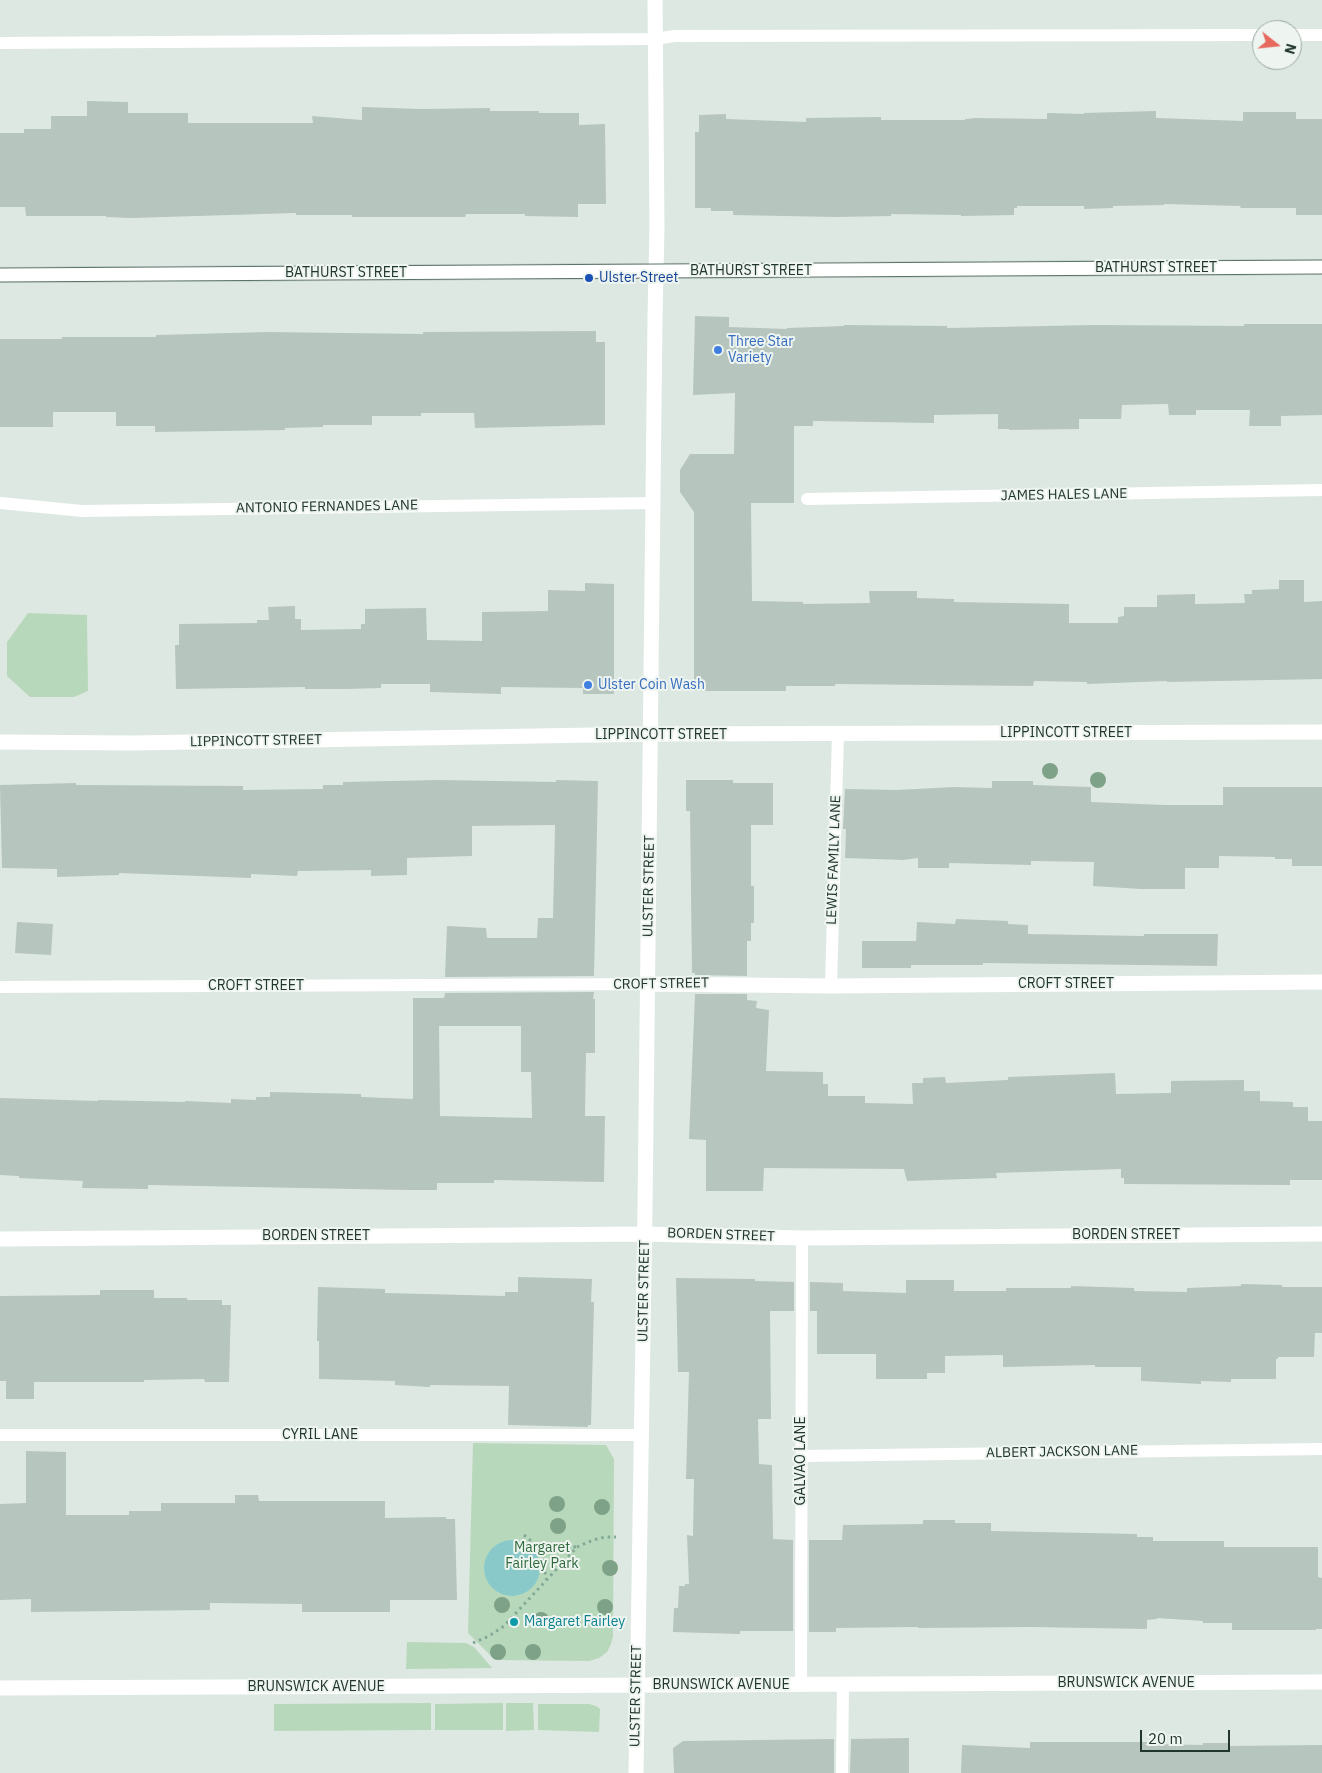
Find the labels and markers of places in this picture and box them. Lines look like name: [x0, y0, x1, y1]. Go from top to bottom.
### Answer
place label: Ulster Street: [599, 270, 678, 286]
marker: Ulster Street: [583, 272, 595, 284]
place label: Three Star Variety: [728, 334, 793, 367]
marker: Three Star Variety: [712, 344, 724, 356]
place label: Ulster Coin Wash: [598, 677, 705, 693]
marker: Ulster Coin Wash: [582, 679, 594, 691]
place label: Margaret Fairley: [524, 1614, 625, 1630]
marker: Margaret Fairley: [508, 1616, 520, 1628]

